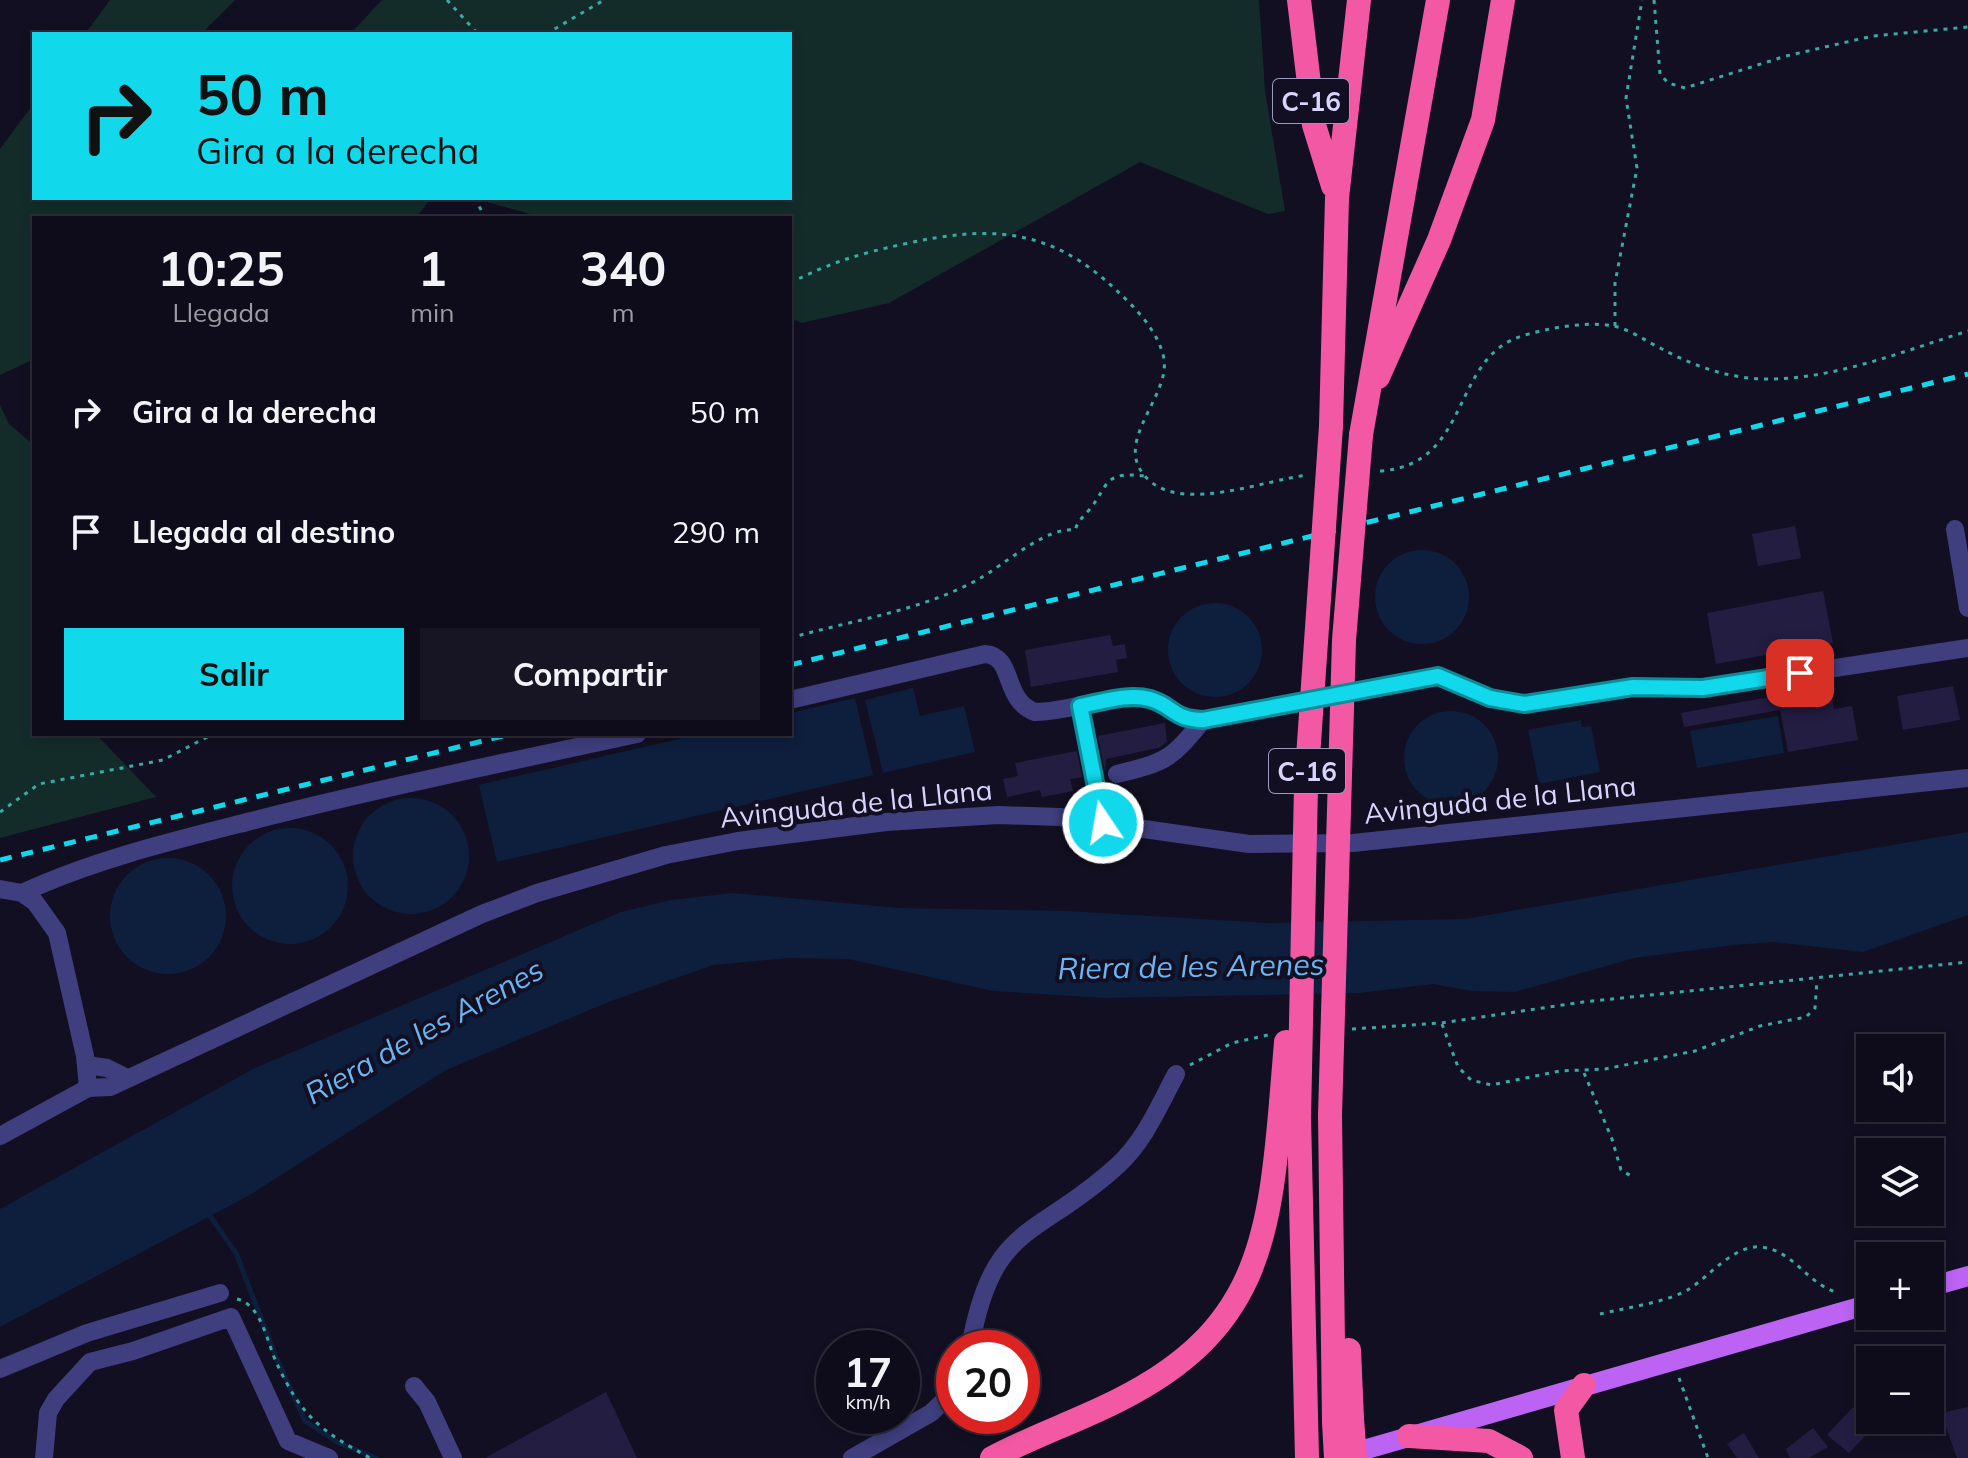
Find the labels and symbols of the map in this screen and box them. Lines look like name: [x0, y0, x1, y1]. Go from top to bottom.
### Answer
road number: C-16: [1273, 79, 1349, 123]
pin: [1766, 639, 1834, 707]
road number: C-16: [1269, 749, 1345, 793]
street label: Avinguda de la Llana: [1362, 767, 1638, 831]
street label: Avinguda de la Llana: [718, 771, 994, 835]
position arrow: [1061, 781, 1145, 865]
water label: Riera de les Arenes: [1057, 945, 1325, 987]
water label: Riera de les Arenes: [298, 950, 550, 1112]
speed limit sign: 20: [936, 1330, 1040, 1434]

